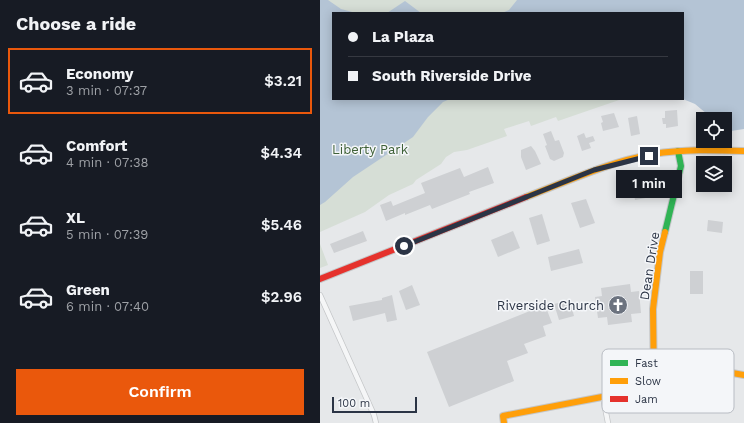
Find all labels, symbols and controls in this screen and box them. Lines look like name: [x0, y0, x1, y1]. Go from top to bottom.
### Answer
text: Choose a ride: [16, 13, 136, 34]
text: La Plaza: [372, 28, 434, 46]
icon: car: [18, 63, 54, 99]
text: Economy: [66, 65, 133, 83]
text: South Riverside Drive: [372, 67, 532, 85]
text: $3.21: [264, 72, 302, 90]
text: 3 min · 07:37: [66, 83, 147, 98]
map controls: [696, 112, 732, 192]
button: locate: [696, 112, 732, 148]
icon: car: [18, 135, 54, 171]
text: Comfort: [66, 137, 127, 155]
park label: Liberty Park: [332, 142, 409, 157]
text: $4.34: [261, 144, 302, 162]
route end: [640, 147, 658, 165]
text: 4 min · 07:38: [66, 155, 149, 170]
button: layers: [696, 156, 732, 192]
callout: 1 min: [616, 170, 682, 198]
text: 1 min: [632, 176, 666, 191]
icon: car: [18, 207, 54, 243]
text: XL: [66, 209, 85, 227]
text: $5.46: [261, 216, 302, 234]
text: 5 min · 07:39: [66, 227, 148, 242]
street label: Dean Drive: [637, 231, 662, 301]
route start: [395, 237, 413, 255]
icon: car: [18, 279, 54, 315]
text: Green: [66, 281, 110, 299]
text: $2.96: [261, 288, 302, 306]
church icon: Riverside Church: [607, 294, 629, 316]
place label: Riverside Church: [497, 298, 604, 313]
text: 6 min · 07:40: [66, 299, 149, 314]
legend: [602, 349, 734, 413]
text: Fast: [635, 357, 658, 370]
button: Confirm: [16, 369, 304, 415]
text: Slow: [635, 375, 661, 388]
text: Jam: [635, 393, 658, 406]
scale bar: [332, 395, 417, 414]
text: 100 m: [338, 397, 370, 410]

